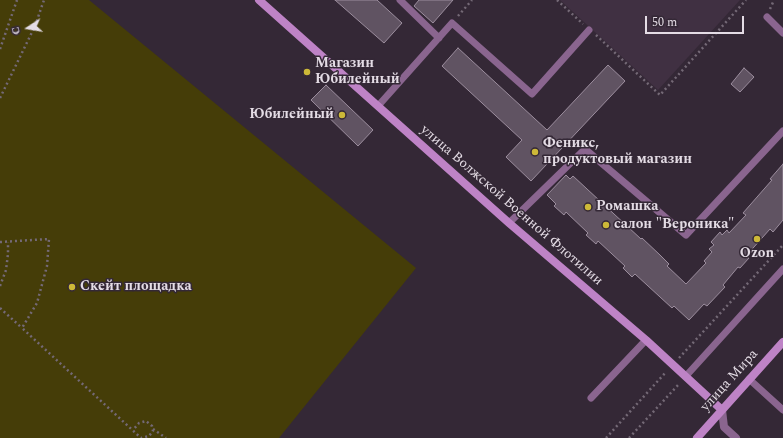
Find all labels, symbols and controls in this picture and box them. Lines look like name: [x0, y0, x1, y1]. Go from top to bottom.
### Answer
north arrow: [8, 8, 48, 48]
scale bar: [647, 8, 746, 34]
text: 50 m: [652, 13, 677, 32]
text: С: [7, 25, 25, 36]
place label: Магазин Юбилейный: [315, 56, 400, 88]
marker: Магазин Юбилейный: [302, 67, 312, 77]
place label: Юбилейный: [249, 107, 334, 123]
marker: Юбилейный: [337, 110, 347, 120]
street label: улица Волжской Военной Флотилии: [416, 122, 606, 290]
place label: Феникс, продуктовый магазин: [543, 136, 692, 168]
marker: Феникс, продуктовый магазин: [530, 147, 540, 157]
place label: Ромашка: [596, 199, 659, 215]
marker: Ромашка: [583, 202, 593, 212]
place label: салон "Вероника": [614, 217, 734, 233]
marker: салон "Вероника": [601, 220, 611, 230]
marker: Ozon: [752, 234, 762, 244]
place label: Ozon: [740, 246, 774, 262]
place label: Скейт площадка: [80, 279, 192, 295]
marker: Скейт площадка: [67, 282, 77, 292]
street label: улица Мира: [698, 346, 762, 416]

